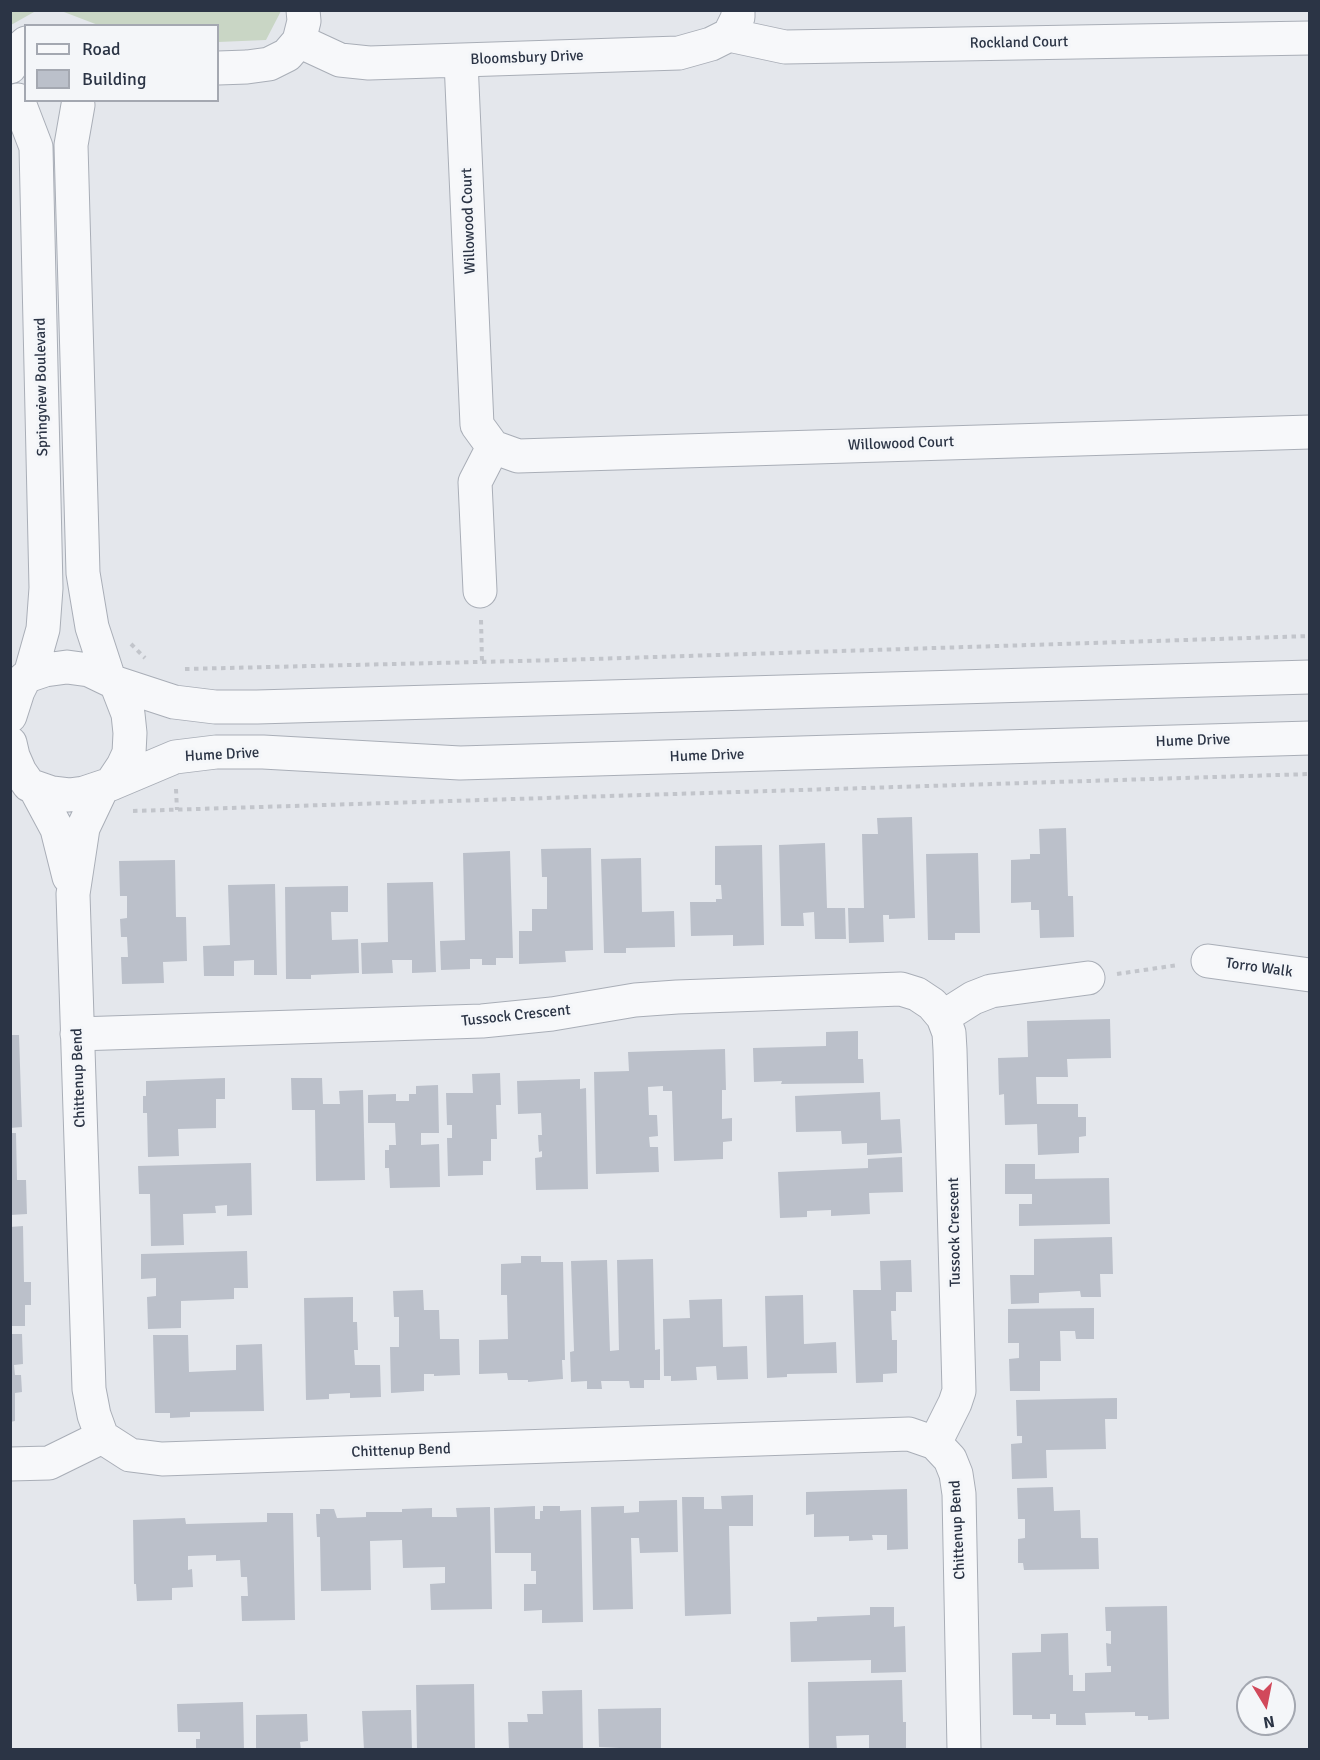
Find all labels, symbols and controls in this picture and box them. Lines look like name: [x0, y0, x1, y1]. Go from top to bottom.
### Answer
legend: [24, 24, 219, 102]
street label: Rockland Court: [970, 33, 1068, 53]
text: Road: [82, 38, 121, 60]
street label: Bloomsbury Drive: [470, 47, 584, 69]
text: Building: [82, 68, 146, 90]
street label: Willowood Court: [458, 167, 480, 275]
street label: Springview Boulevard: [32, 317, 52, 457]
street label: Willowood Court: [847, 433, 955, 455]
street label: Hume Drive: [1155, 731, 1231, 751]
street label: Hume Drive: [184, 744, 260, 766]
street label: Hume Drive: [669, 746, 745, 766]
street label: Torro Walk: [1224, 954, 1294, 982]
street label: Tussock Crescent: [461, 1001, 571, 1031]
street label: Chittenup Bend: [68, 1028, 90, 1128]
street label: Tussock Crescent: [945, 1177, 965, 1287]
street label: Chittenup Bend: [351, 1440, 451, 1462]
street label: Chittenup Bend: [946, 1480, 970, 1580]
north arrow: [1236, 1676, 1296, 1736]
text: N: [1262, 1711, 1276, 1733]

